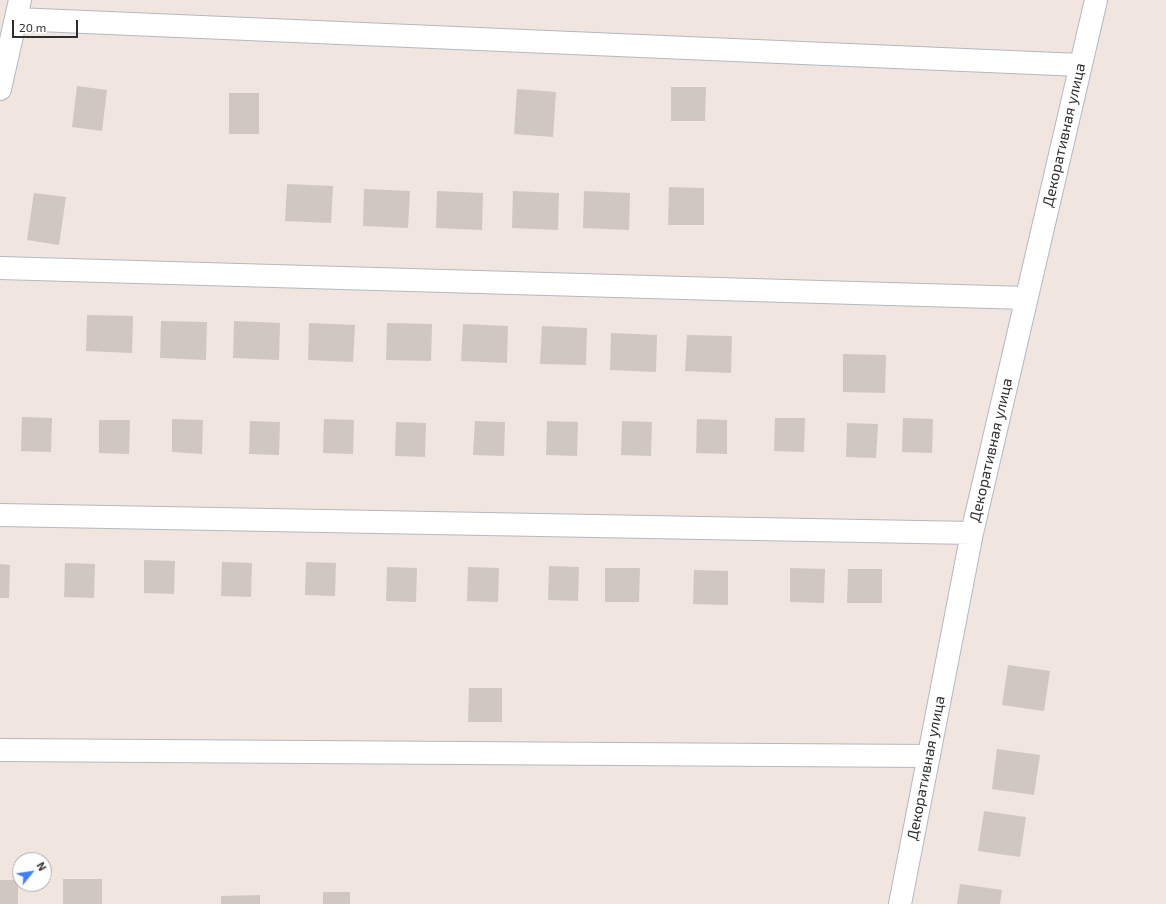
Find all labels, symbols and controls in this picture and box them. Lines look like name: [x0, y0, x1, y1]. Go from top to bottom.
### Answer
scale bar: [14, 12, 80, 38]
text: 20 m: [19, 20, 46, 34]
street label: Декоративная улица: [1039, 61, 1089, 209]
street label: Декоративная улица: [966, 376, 1016, 524]
street label: Декоративная улица: [903, 694, 949, 842]
north arrow: [12, 852, 52, 892]
text: N: [34, 860, 50, 873]

